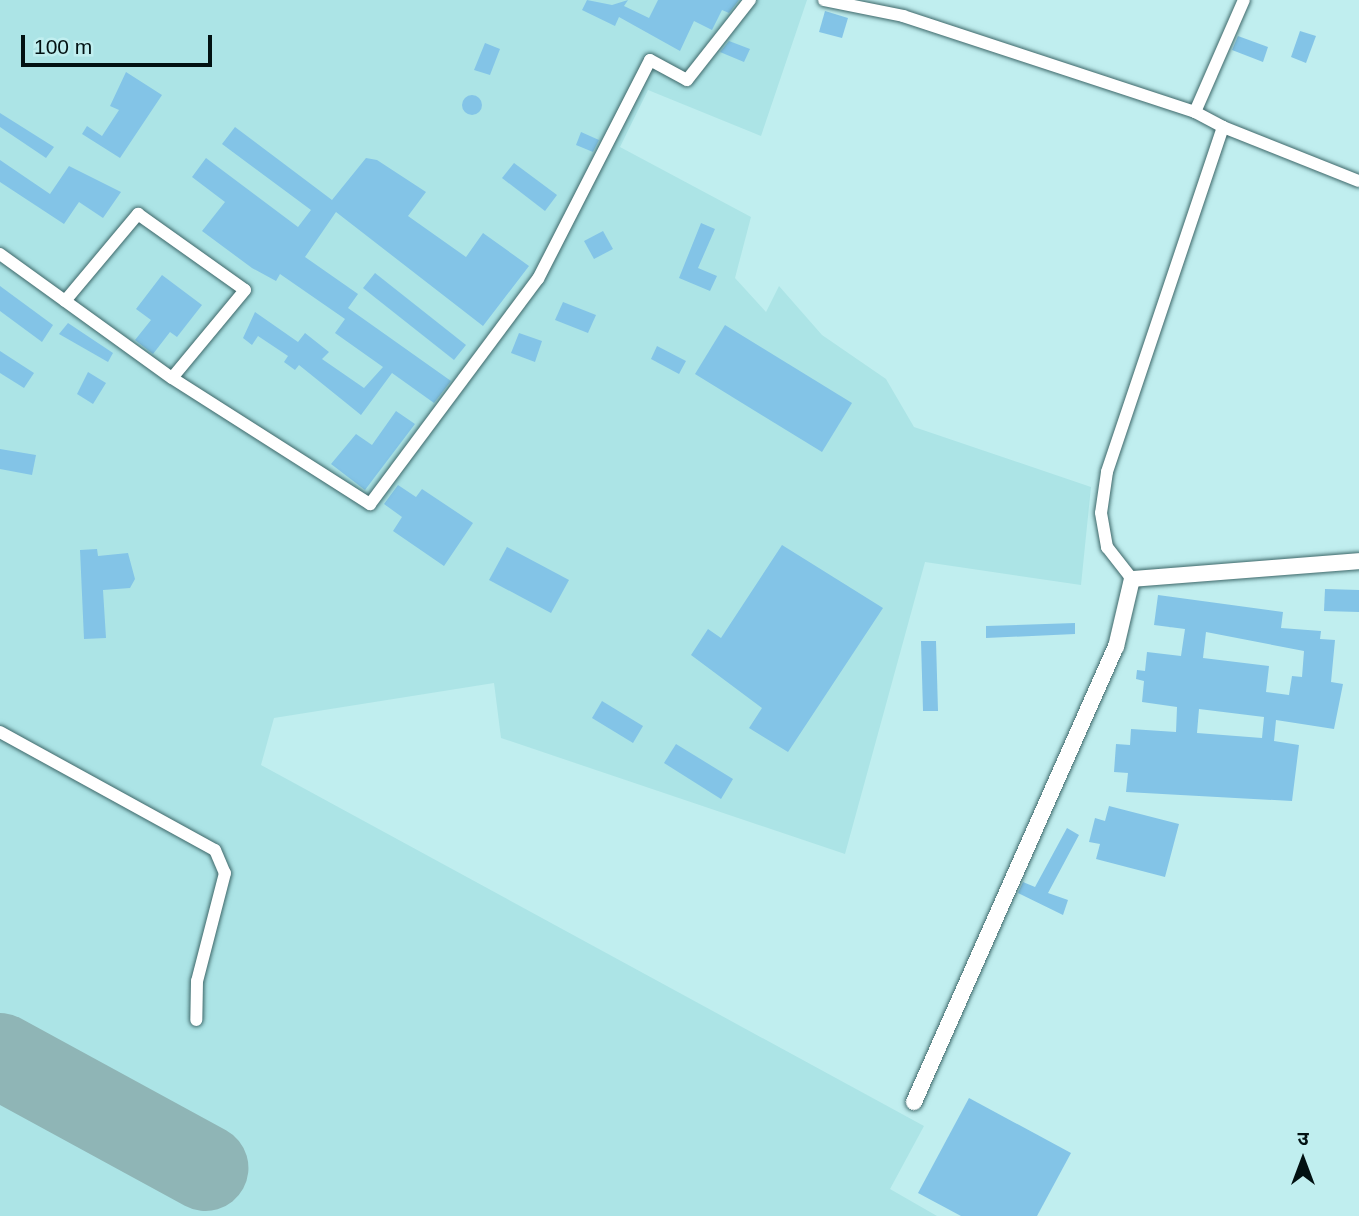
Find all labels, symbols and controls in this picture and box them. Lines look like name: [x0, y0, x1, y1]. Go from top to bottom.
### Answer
scale bar: [24, 21, 215, 65]
text: 100 m: [34, 35, 92, 58]
north arrow: [1268, 1125, 1338, 1195]
text: उ: [1297, 1128, 1309, 1149]

